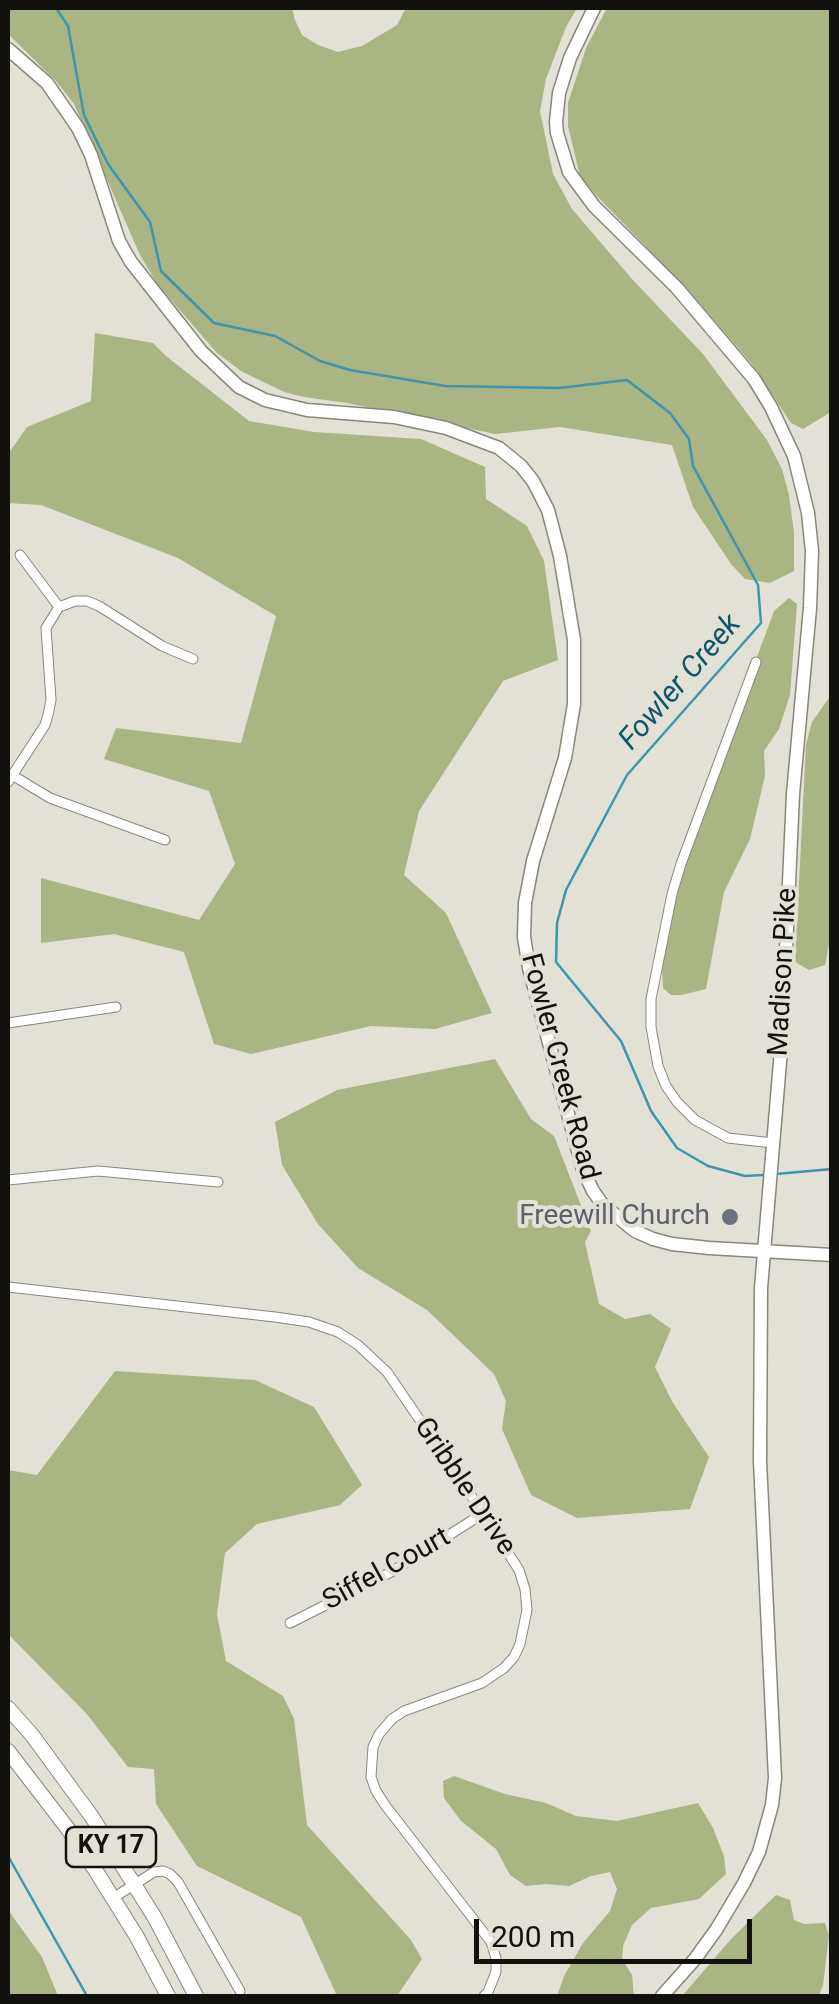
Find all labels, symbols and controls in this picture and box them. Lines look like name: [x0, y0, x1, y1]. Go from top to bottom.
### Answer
water label: Fowler Creek: [612, 608, 750, 758]
street label: Madison Pike: [763, 887, 805, 1057]
street label: Fowler Creek Road: [513, 950, 605, 1184]
place label: Freewill Church: [519, 1200, 710, 1234]
marker: Freewill Church: [719, 1206, 741, 1228]
street label: Gribble Drive: [406, 1412, 522, 1562]
street label: Siffel Court: [318, 1521, 456, 1619]
road number: KY 17: [66, 1827, 156, 1867]
scale bar: [479, 1899, 756, 1961]
text: 200 m: [491, 1919, 575, 1954]

